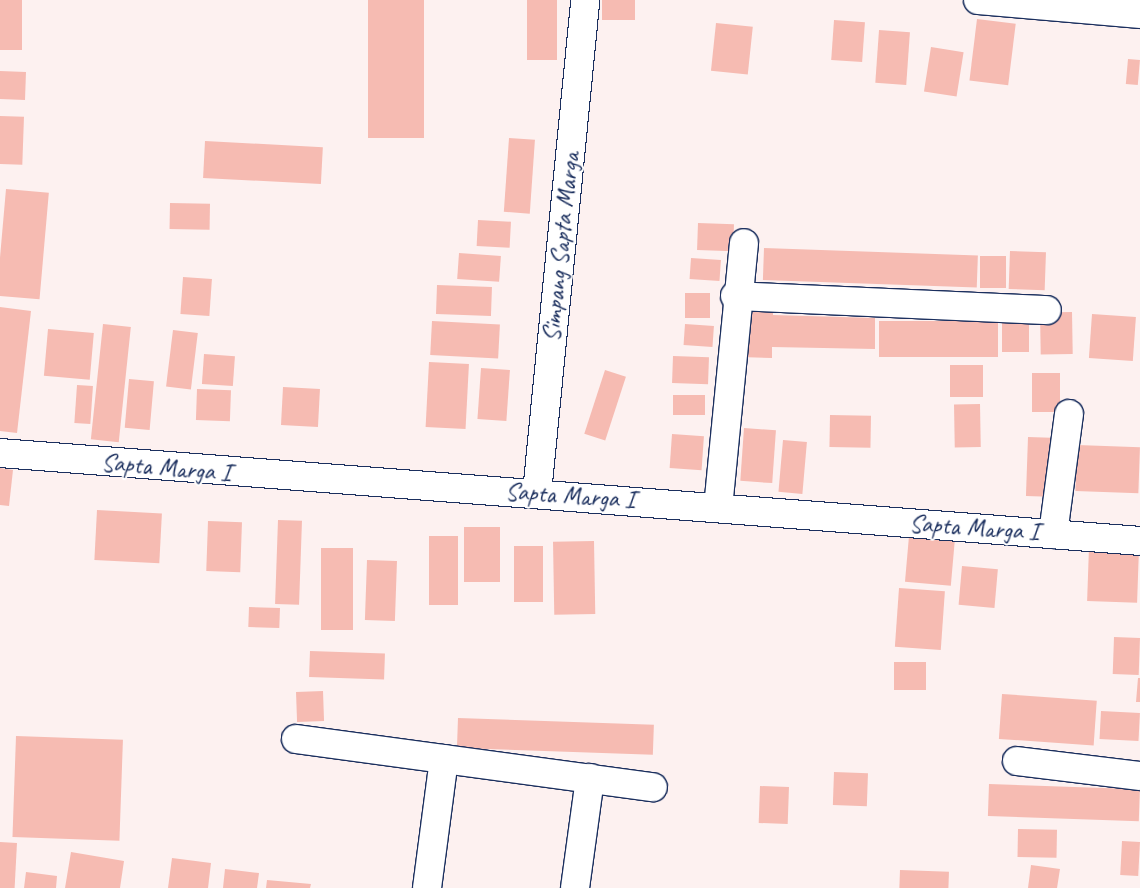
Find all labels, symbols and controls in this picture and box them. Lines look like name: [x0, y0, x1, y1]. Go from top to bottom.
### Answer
street label: Simpang Sapta Marga: [536, 151, 586, 343]
street label: Sapta Marga I: [100, 447, 232, 489]
street label: Sapta Marga I: [504, 477, 636, 515]
street label: Sapta Marga I: [908, 509, 1040, 547]

